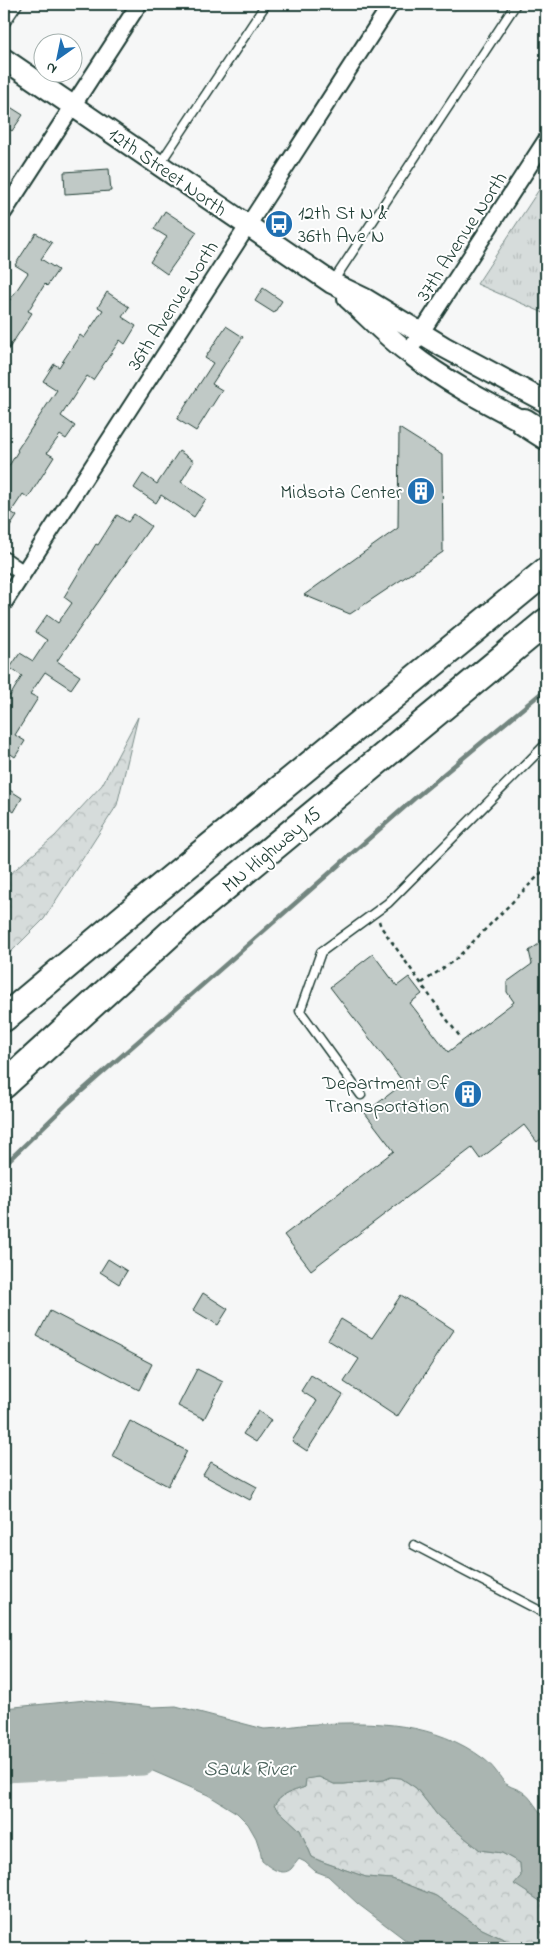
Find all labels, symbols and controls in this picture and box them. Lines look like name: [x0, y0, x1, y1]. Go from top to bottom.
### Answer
north arrow: [32, 32, 82, 82]
text: N: [42, 56, 61, 79]
street label: 12th Street North: [101, 121, 232, 225]
street label: 37th Avenue North: [410, 167, 516, 308]
place label: 12th St N & 36th Ave N: [298, 200, 388, 252]
bus stop icon: 12th St N & 36th Ave N: [264, 209, 294, 239]
street label: 36th Avenue North: [121, 236, 227, 377]
building icon: Midsota Center: [406, 476, 436, 506]
place label: Midsota Center: [280, 479, 403, 508]
street label: MN Highway 15: [217, 801, 329, 902]
place label: Department Of Transportation: [321, 1070, 450, 1122]
building icon: Department Of Transportation: [453, 1079, 483, 1109]
water label: Sauk River: [203, 1755, 297, 1785]

